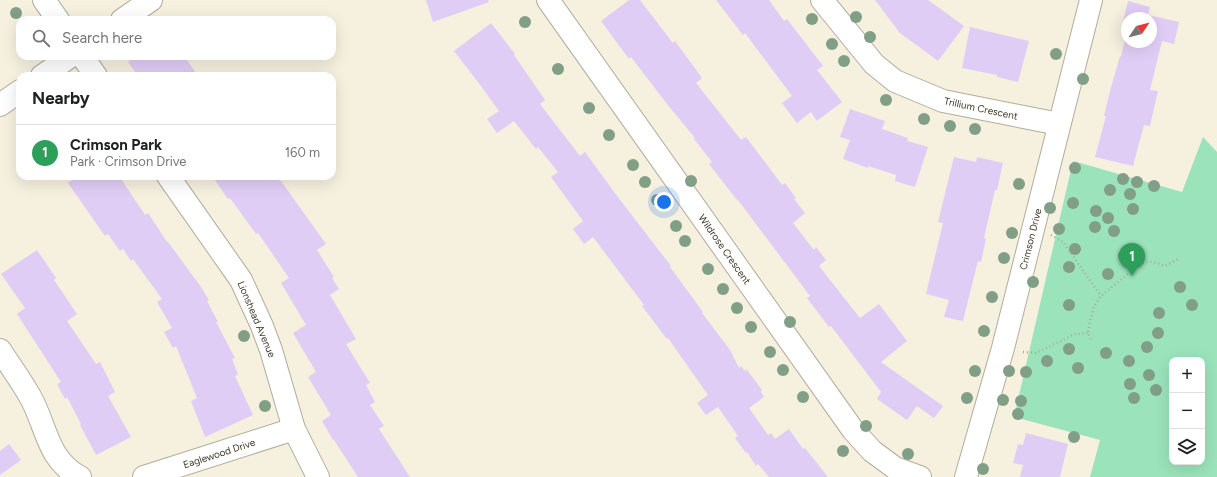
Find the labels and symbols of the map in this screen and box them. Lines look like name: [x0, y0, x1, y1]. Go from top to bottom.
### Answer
north arrow: [1121, 12, 1157, 48]
street label: Trillium Crescent: [943, 94, 1019, 123]
your location: [654, 192, 674, 212]
street label: Crimson Drive: [1017, 206, 1045, 271]
street label: Wildrose Crescent: [696, 212, 754, 287]
pin: 1: [1119, 243, 1145, 276]
street label: Lionshead Avenue: [235, 279, 279, 360]
street label: Eaglewood Drive: [181, 436, 257, 471]

